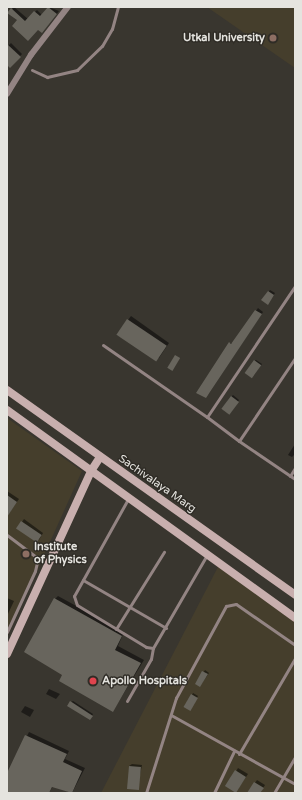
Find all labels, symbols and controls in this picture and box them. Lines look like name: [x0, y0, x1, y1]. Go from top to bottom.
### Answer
place label: Utkal University: [183, 31, 265, 45]
marker: Utkal University: [268, 33, 278, 43]
street label: Sachivalaya Marg: [116, 452, 198, 516]
place label: Institute of Physics: [34, 541, 87, 567]
marker: Institute of Physics: [21, 549, 31, 559]
place label: Apollo Hospitals: [102, 674, 187, 688]
marker: Apollo Hospitals: [87, 675, 99, 687]

